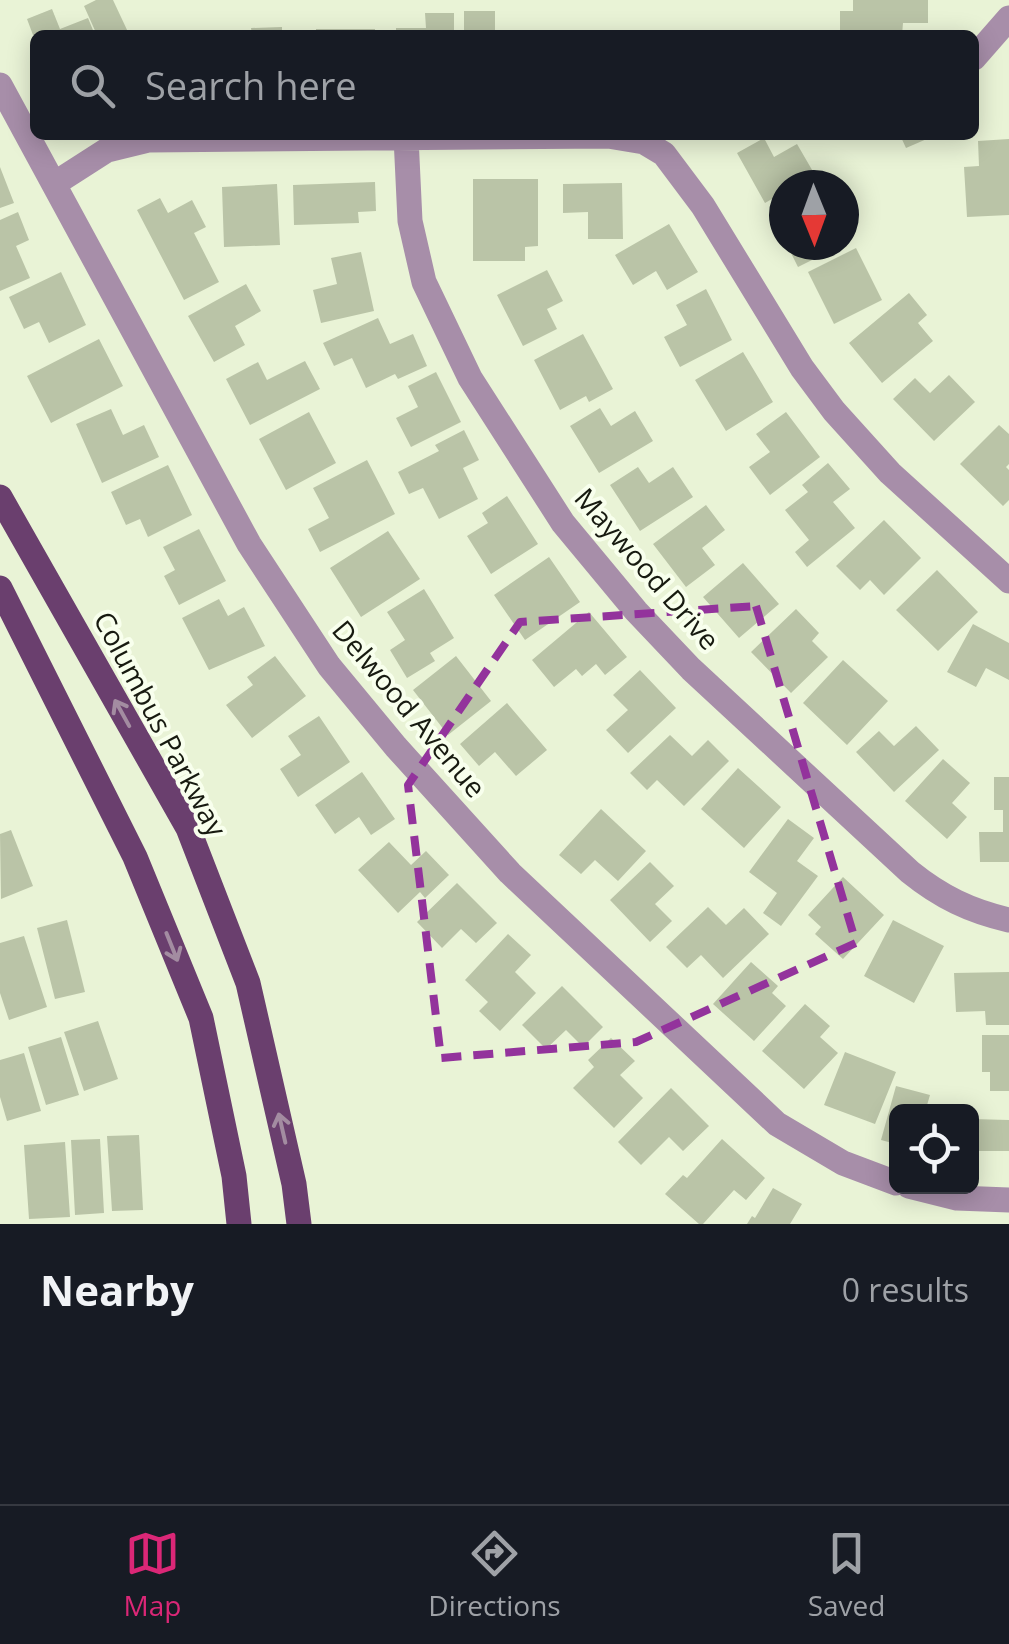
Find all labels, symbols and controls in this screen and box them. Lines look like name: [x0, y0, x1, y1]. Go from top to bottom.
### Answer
search box: [30, 30, 979, 140]
icon: search: [65, 58, 120, 113]
text: Search here: [145, 59, 357, 111]
north arrow: [769, 170, 859, 260]
street label: Maywood Drive: [567, 479, 729, 657]
street label: Columbus Parkway: [86, 605, 237, 843]
street label: Delwood Avenue: [324, 612, 495, 805]
one-way arrow: [112, 699, 132, 728]
one-way arrow: [164, 931, 182, 962]
map controls: [889, 1104, 979, 1194]
button: locate: [889, 1104, 979, 1194]
one-way arrow: [271, 1113, 290, 1145]
text: Nearby: [40, 1261, 194, 1318]
text: 0 results: [842, 1268, 969, 1311]
tab: Map: [123, 1526, 181, 1624]
tab: Directions: [428, 1526, 561, 1624]
tab: Saved: [808, 1526, 885, 1624]

